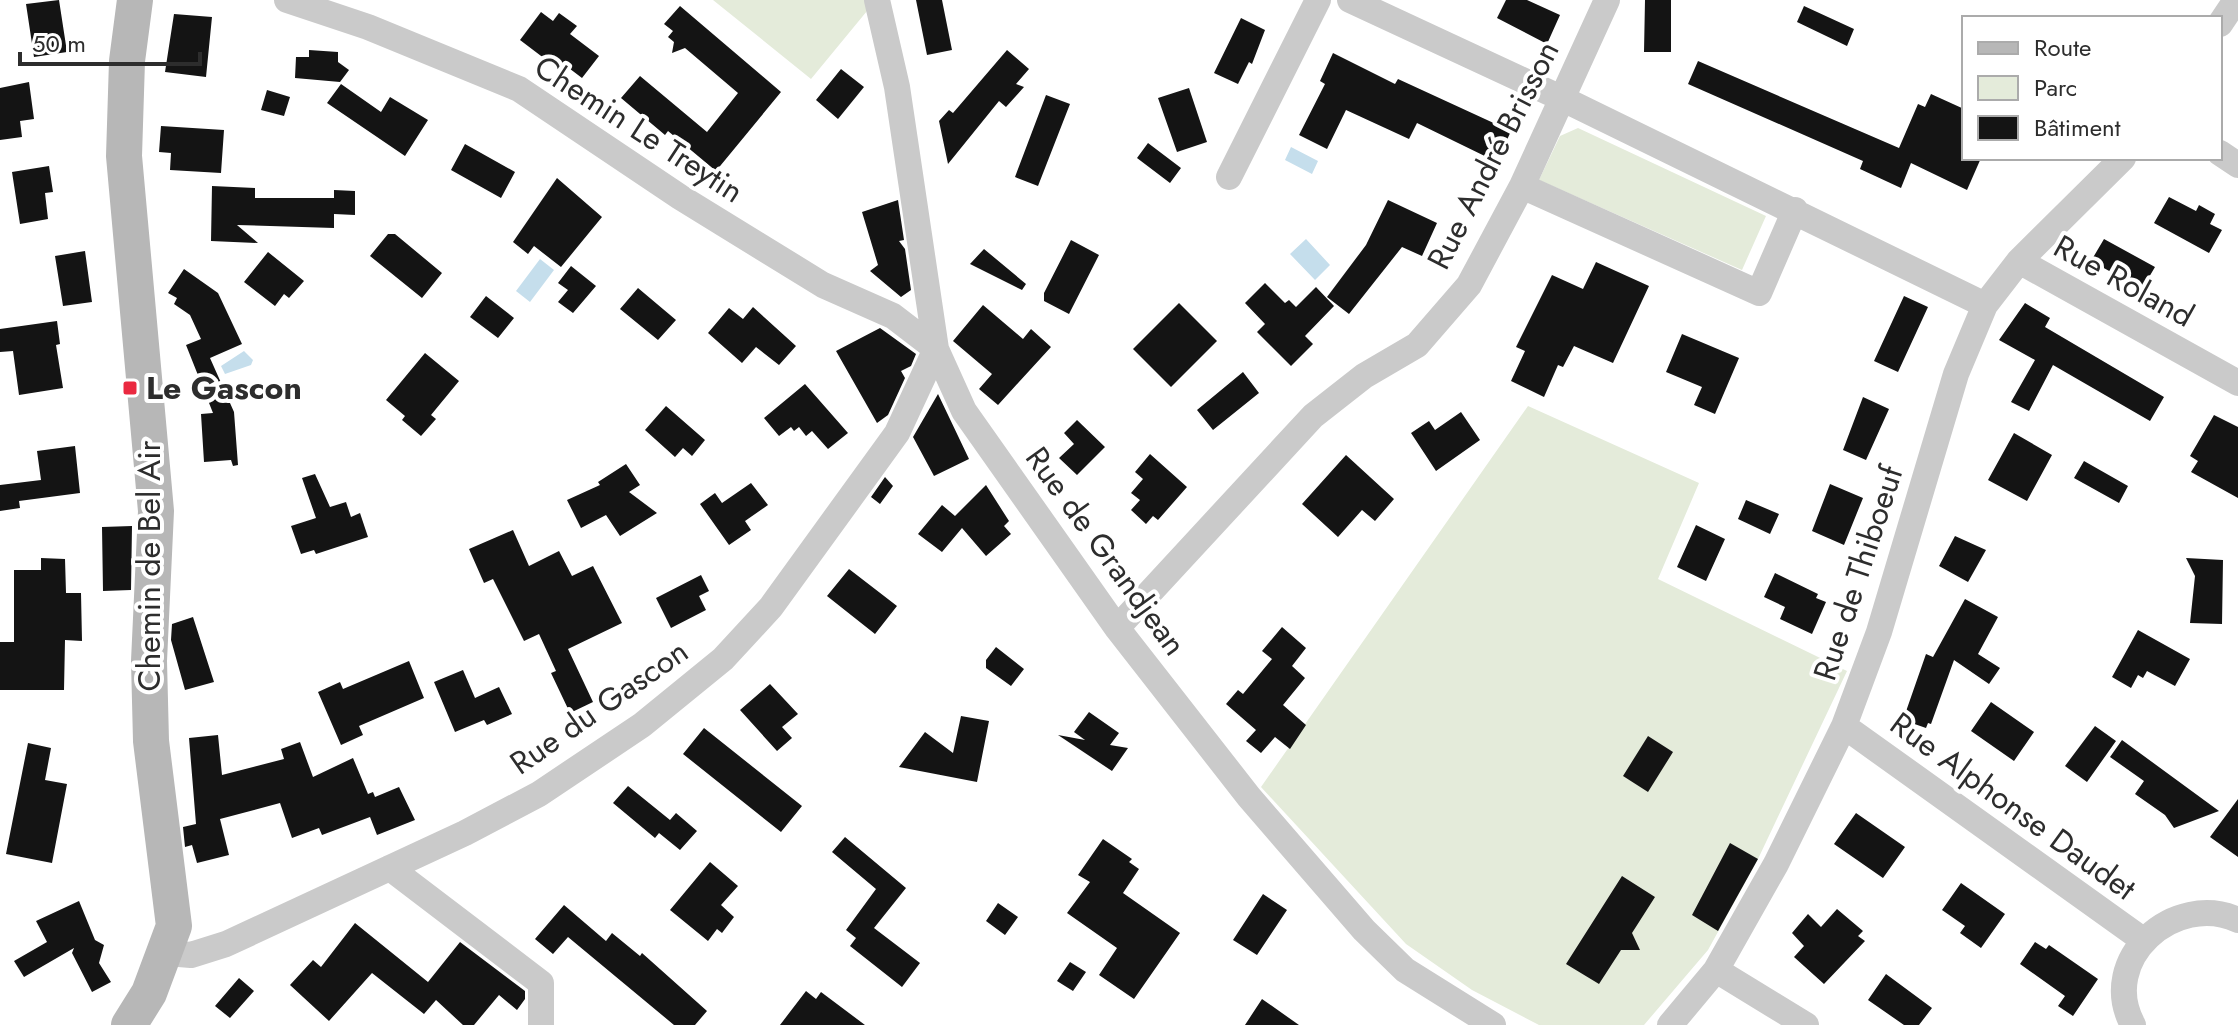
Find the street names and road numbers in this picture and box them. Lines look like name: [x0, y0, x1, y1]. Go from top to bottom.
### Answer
street label: Rue André Brisson: [1416, 33, 1570, 277]
street label: Chemin Le Treytin: [525, 44, 753, 214]
street label: Rue Roland: [2046, 224, 2202, 338]
street label: Rue de Grandjean: [1015, 437, 1197, 665]
street label: Chemin de Bel Air: [126, 441, 172, 691]
street label: Rue de Thiboeuf: [1802, 459, 1915, 686]
street label: Rue du Gascon: [501, 628, 697, 786]
street label: Rue Alphonse Daudet: [1881, 701, 2146, 911]

